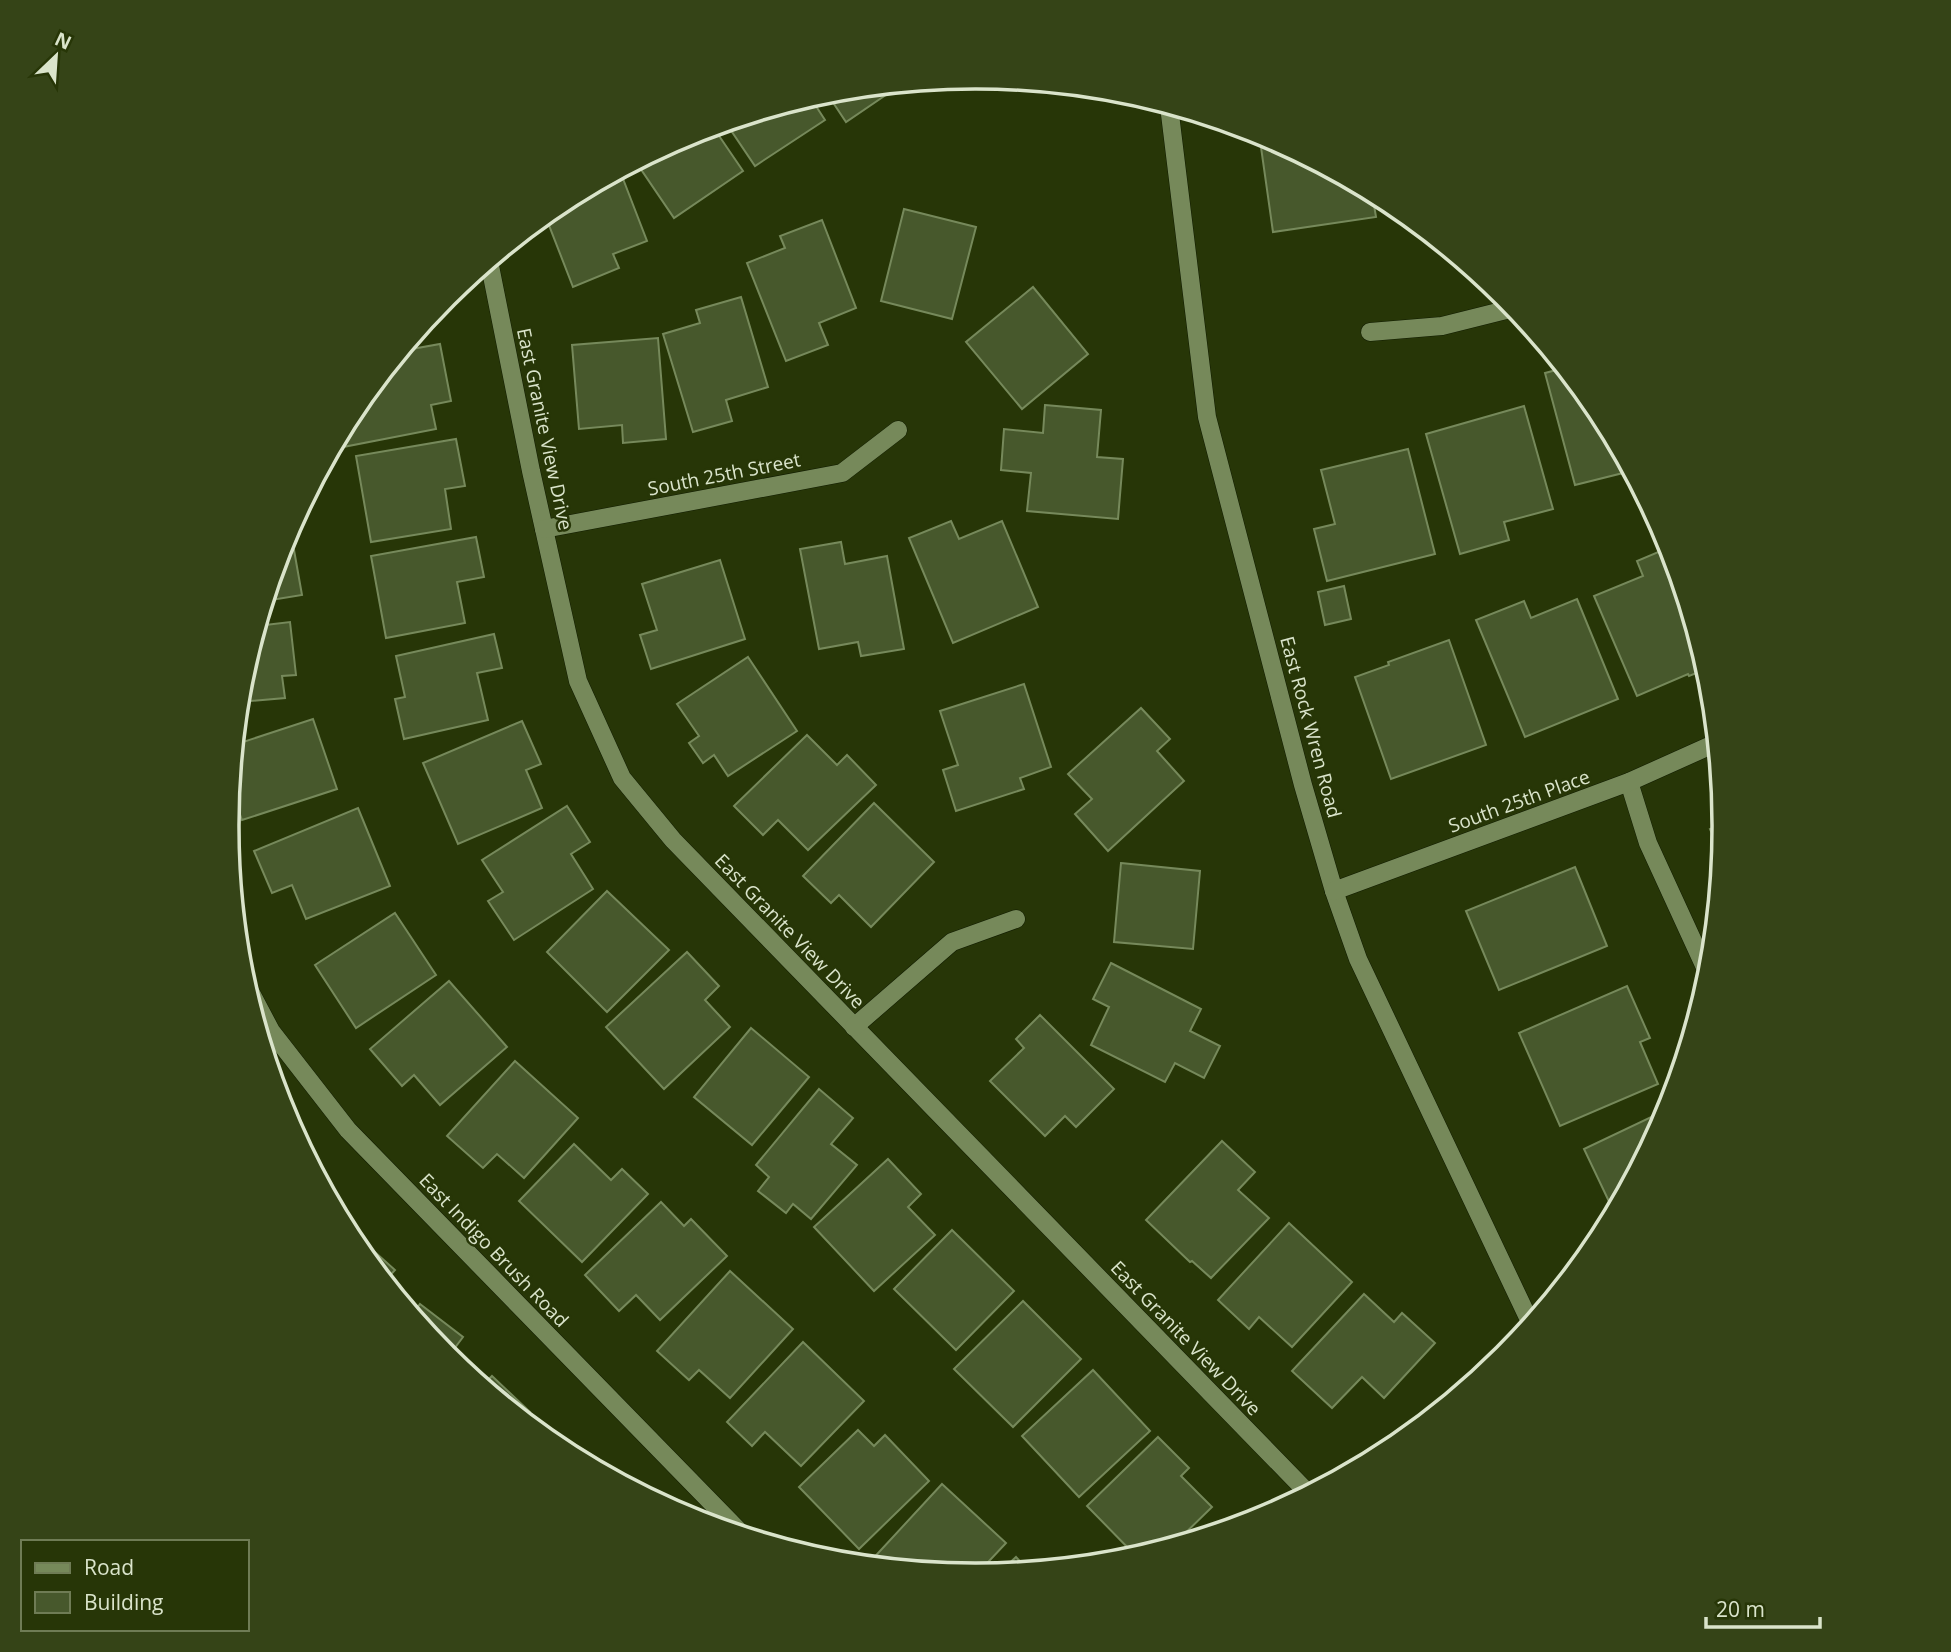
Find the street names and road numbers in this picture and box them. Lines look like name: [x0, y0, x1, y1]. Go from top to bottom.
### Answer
street label: East Granite View Drive: [511, 326, 579, 532]
street label: South 25th Street: [645, 446, 803, 502]
street label: East Rock Wren Road: [1274, 633, 1348, 821]
street label: South 25th Place: [1445, 763, 1593, 839]
street label: East Granite View Drive: [709, 848, 871, 1014]
street label: East Indigo Brush Road: [414, 1167, 574, 1333]
street label: East Granite View Drive: [1105, 1255, 1267, 1421]

